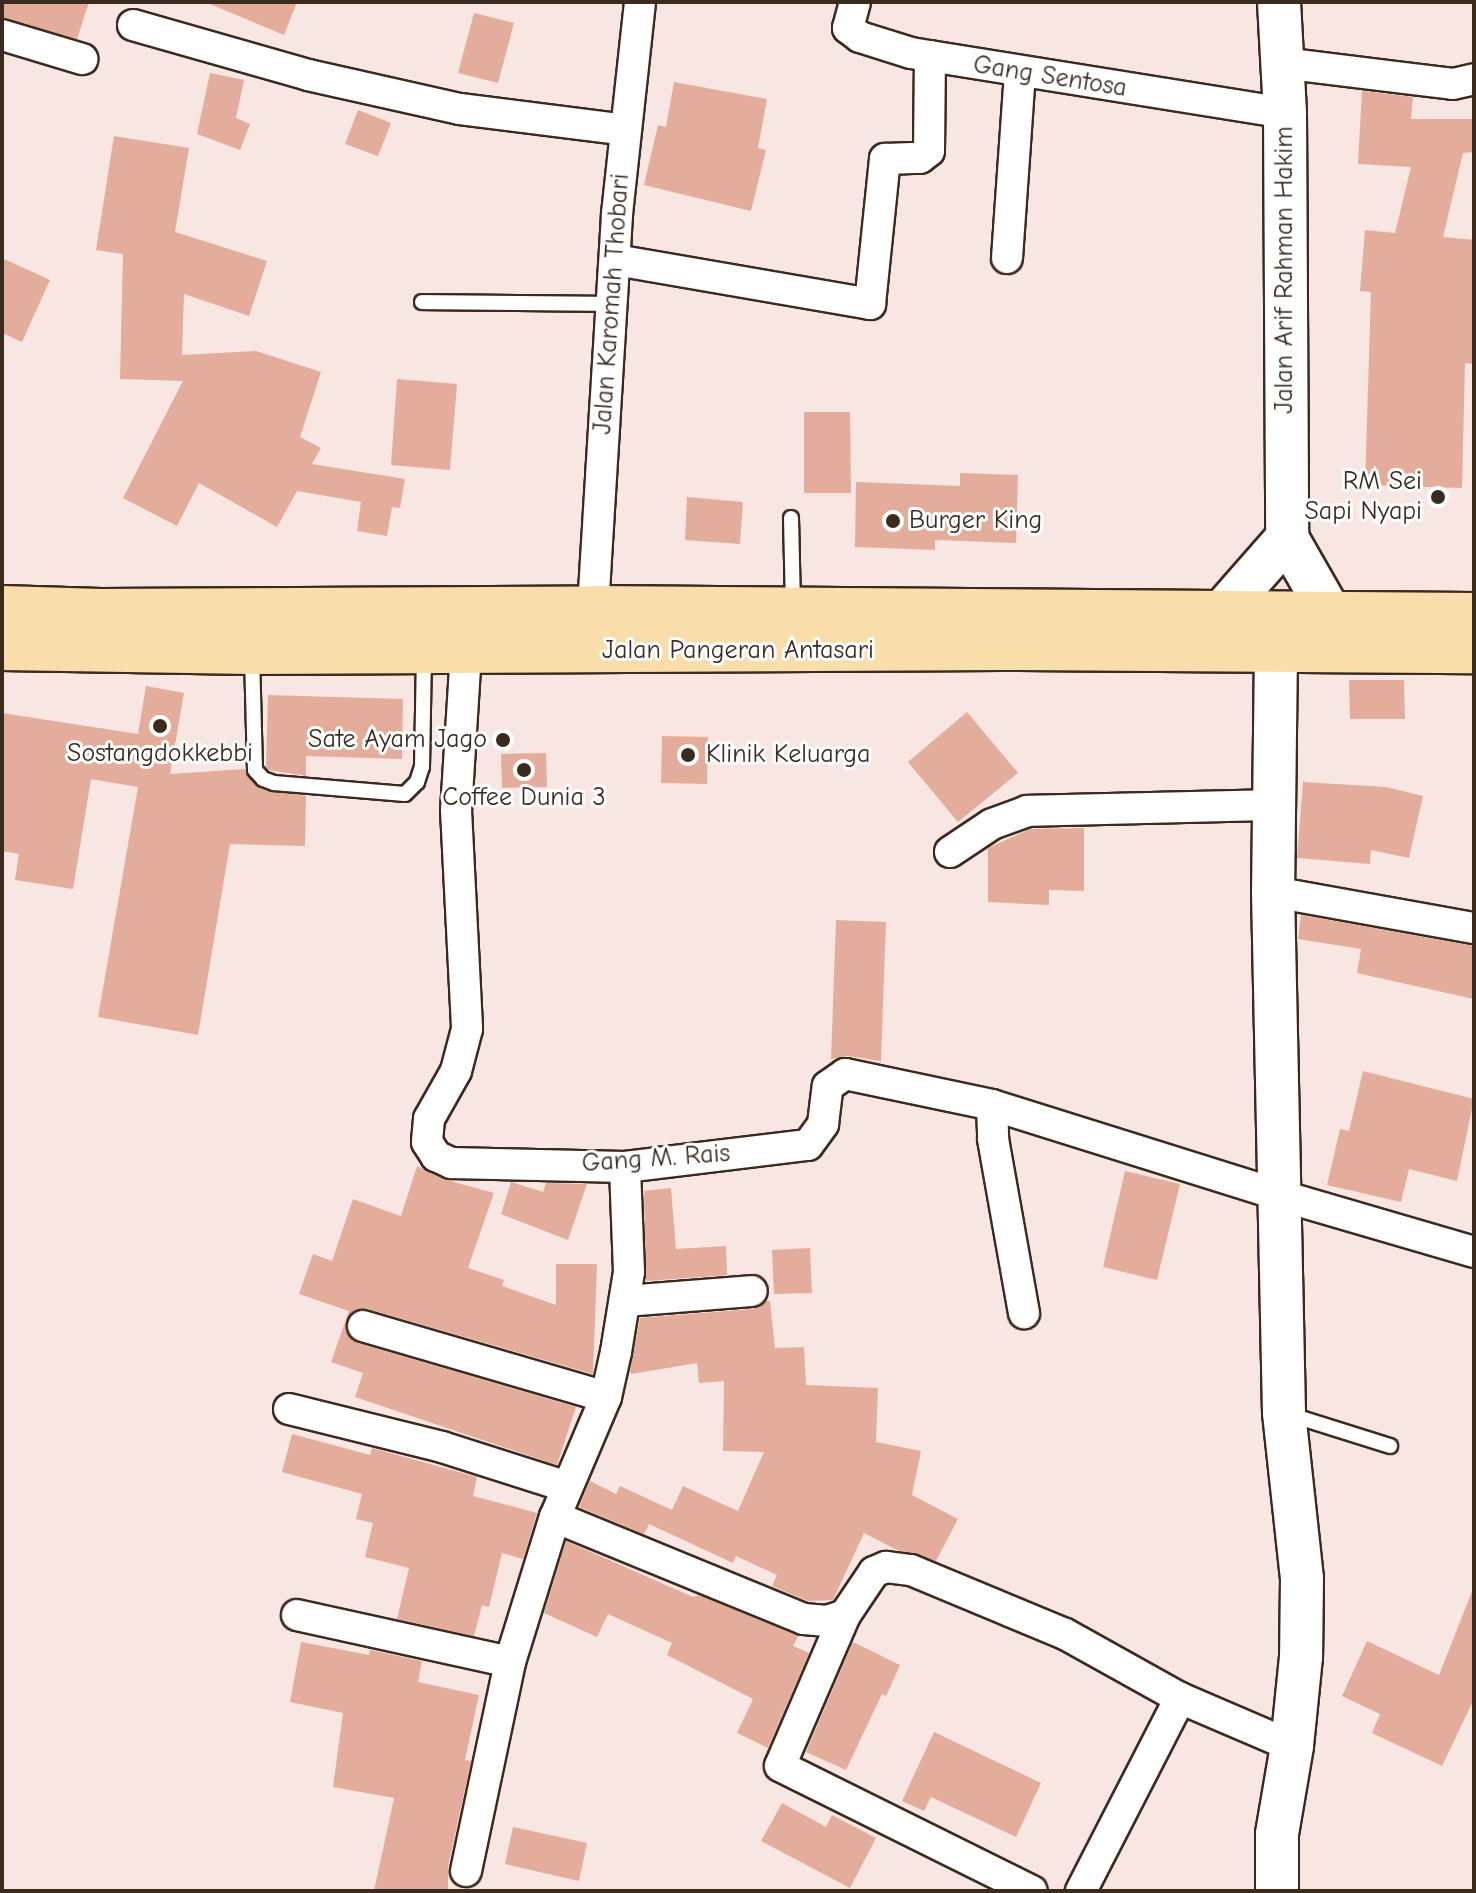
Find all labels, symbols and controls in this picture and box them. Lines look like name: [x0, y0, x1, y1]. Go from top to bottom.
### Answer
street label: Gang Sentosa: [971, 49, 1129, 105]
street label: Jalan Arif Rahman Hakim: [1269, 126, 1301, 414]
street label: Jalan Karomah Thobari: [587, 173, 637, 435]
place label: RM Sei Sapi Nyapi: [1304, 466, 1422, 528]
marker: RM Sei Sapi Nyapi: [1429, 488, 1447, 506]
place label: Burger King: [909, 505, 1042, 537]
marker: Burger King: [884, 512, 902, 530]
street label: Jalan Pangeran Antasari: [602, 635, 874, 667]
marker: Sostangdokkebbi: [151, 717, 169, 735]
place label: Sate Ayam Jago: [308, 724, 487, 756]
marker: Sate Ayam Jago: [494, 731, 512, 749]
place label: Sostangdokkebbi: [67, 738, 253, 770]
place label: Klinik Keluarga: [706, 739, 870, 771]
marker: Klinik Keluarga: [677, 744, 699, 766]
marker: Coffee Dunia 3: [515, 761, 533, 779]
place label: Coffee Dunia 3: [442, 782, 606, 814]
street label: Gang M. Rais: [581, 1138, 731, 1180]

